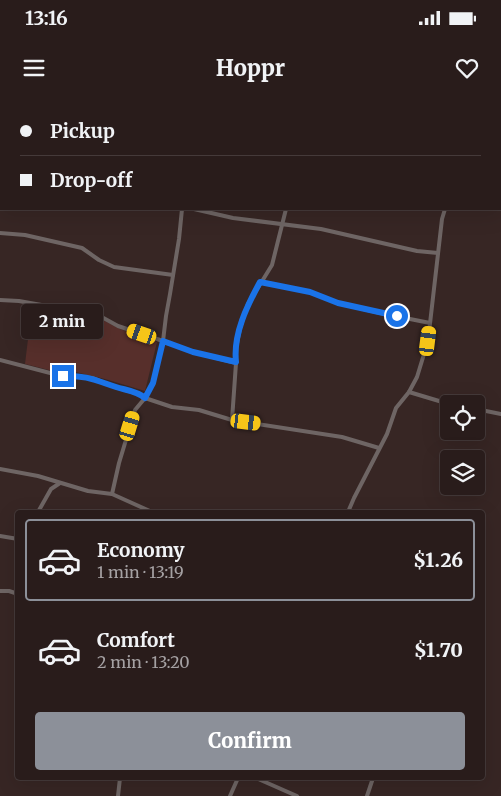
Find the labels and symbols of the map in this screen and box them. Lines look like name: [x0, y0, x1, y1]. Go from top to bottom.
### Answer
callout: 2 min: [22, 304, 104, 338]
route start: [386, 305, 408, 327]
car: [125, 322, 158, 346]
car: [418, 325, 437, 357]
route end: [52, 365, 74, 387]
car: [118, 409, 141, 443]
car: [230, 413, 261, 431]

